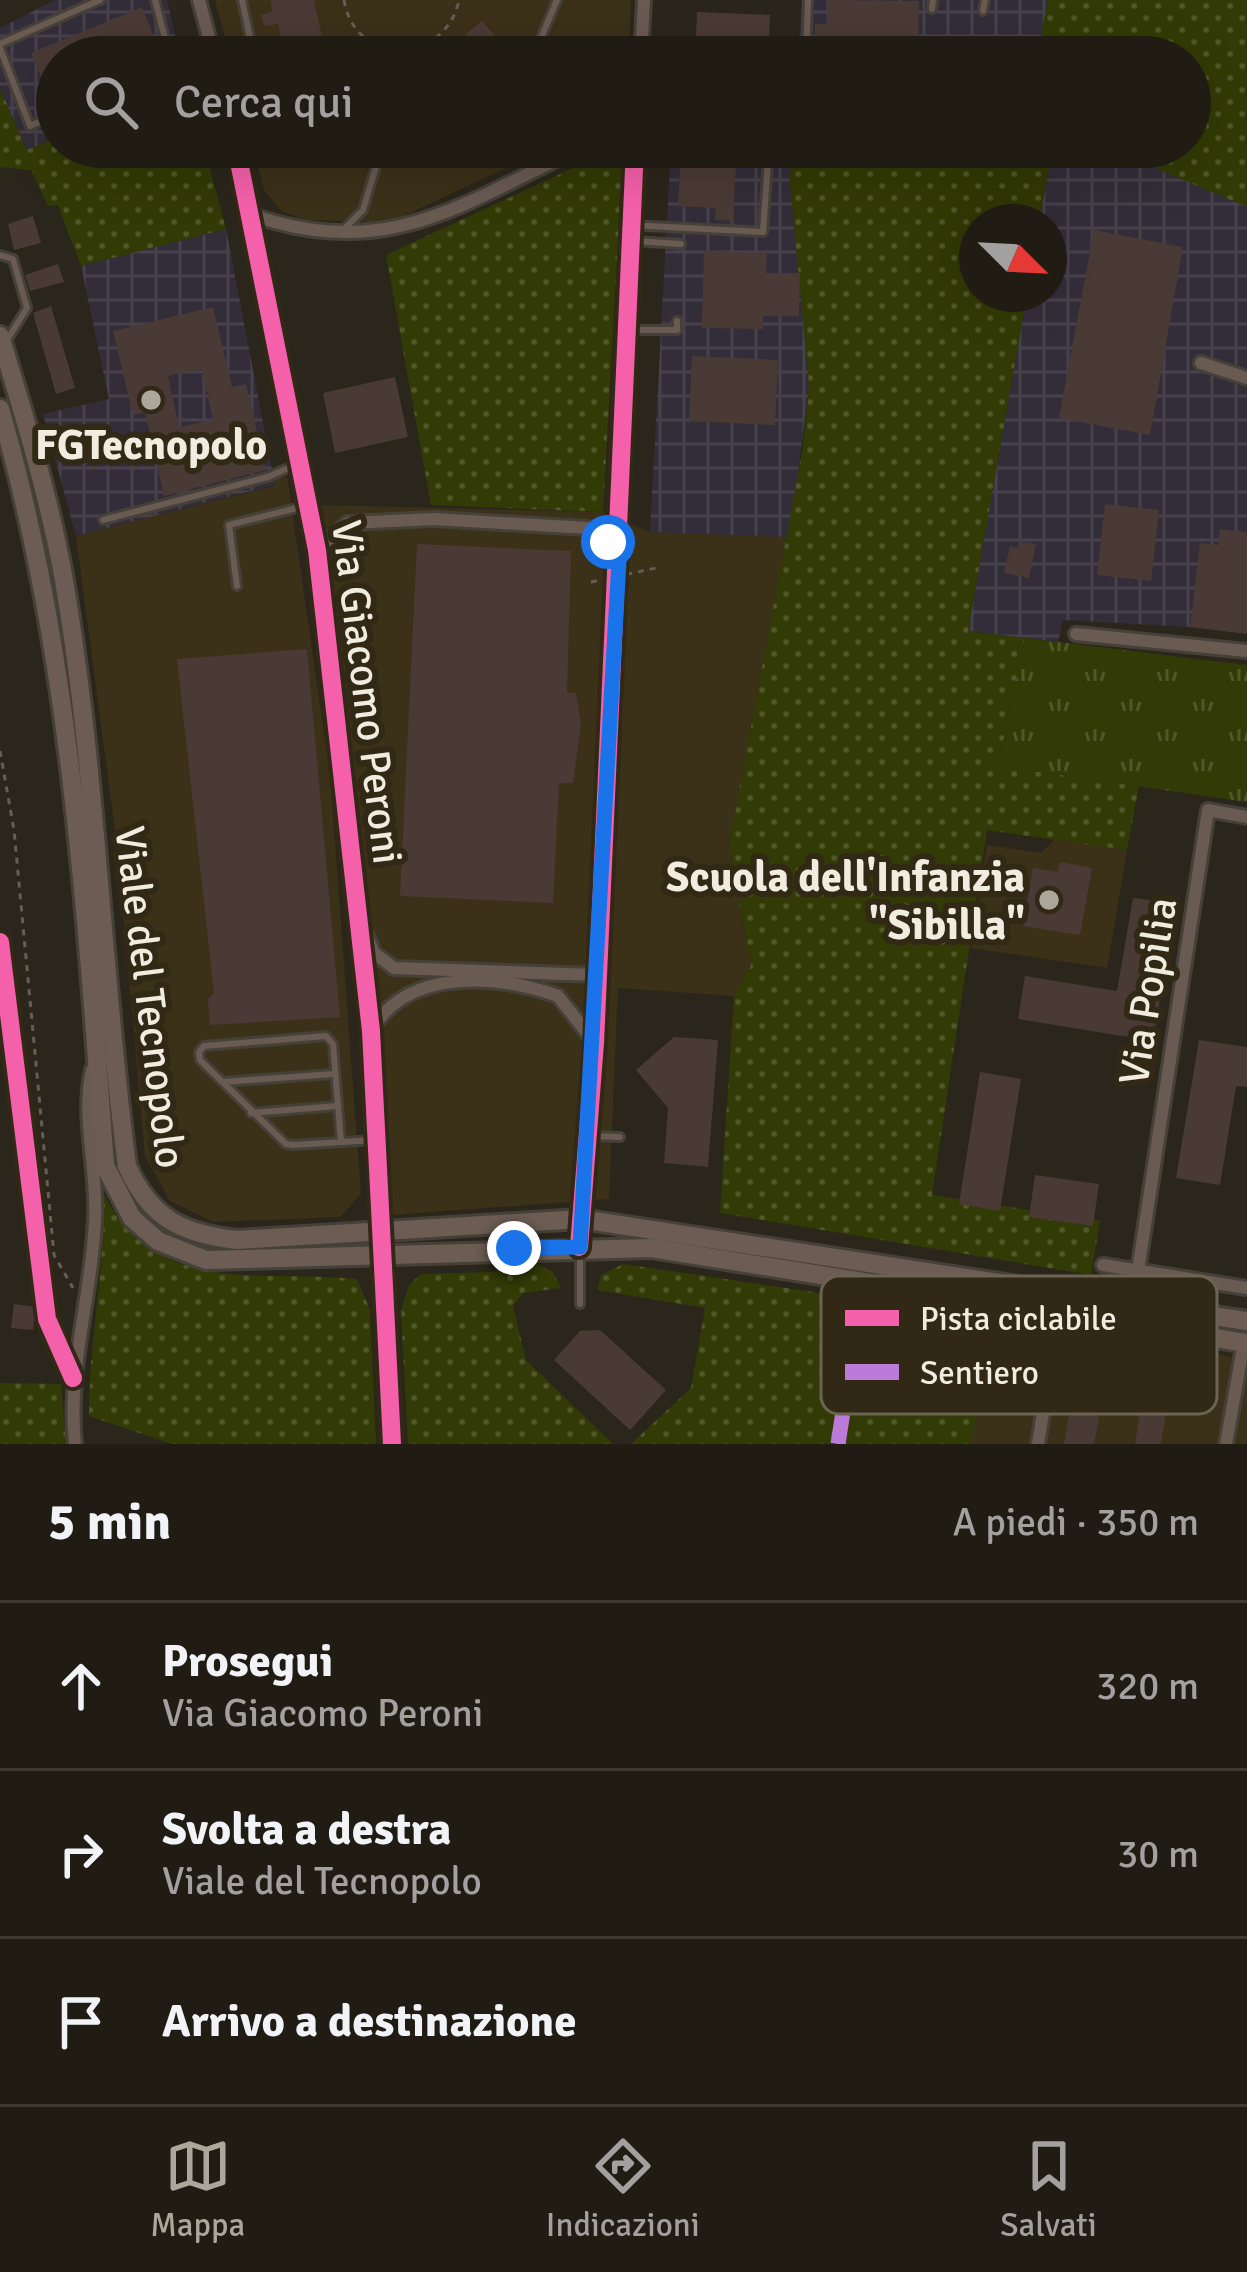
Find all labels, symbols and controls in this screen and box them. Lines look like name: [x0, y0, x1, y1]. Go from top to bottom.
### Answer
search box: [36, 36, 1211, 168]
icon: search: [78, 69, 144, 135]
text: Cerca qui: [174, 75, 353, 130]
north arrow: [959, 204, 1067, 312]
marker: FGTecnopolo: [138, 387, 164, 413]
place label: FGTecnopolo: [35, 420, 267, 471]
route start: [581, 515, 635, 569]
street label: Via Giacomo Peroni: [320, 517, 413, 867]
street label: Viale del Tecnopolo: [103, 823, 196, 1171]
place label: Scuola dell'Infanzia "Sibilla": [666, 852, 1025, 951]
marker: Scuola dell'Infanzia "Sibilla": [1036, 887, 1062, 913]
street label: Via Popilia: [1109, 894, 1188, 1089]
route end: [487, 1221, 541, 1275]
legend: [821, 1276, 1217, 1414]
text: Pista ciclabile: [920, 1299, 1117, 1340]
text: Sentiero: [920, 1353, 1039, 1394]
text: 5 min: [48, 1491, 171, 1554]
text: A piedi · 350 m: [953, 1498, 1199, 1546]
text: Prosegui: [162, 1634, 333, 1689]
icon: ahead: [48, 1653, 114, 1719]
text: 320 m: [1096, 1662, 1199, 1710]
text: Via Giacomo Peroni: [162, 1689, 483, 1737]
text: Svolta a destra: [162, 1802, 451, 1857]
icon: right: [48, 1821, 114, 1887]
text: 30 m: [1117, 1830, 1199, 1878]
text: Viale del Tecnopolo: [162, 1857, 482, 1905]
icon: arrive: [48, 1989, 114, 2055]
text: Arrivo a destinazione: [162, 1994, 577, 2049]
tab: Mappa: [150, 2133, 245, 2246]
tab: Indicazioni: [546, 2133, 700, 2246]
tab: Salvati: [1000, 2133, 1097, 2246]

